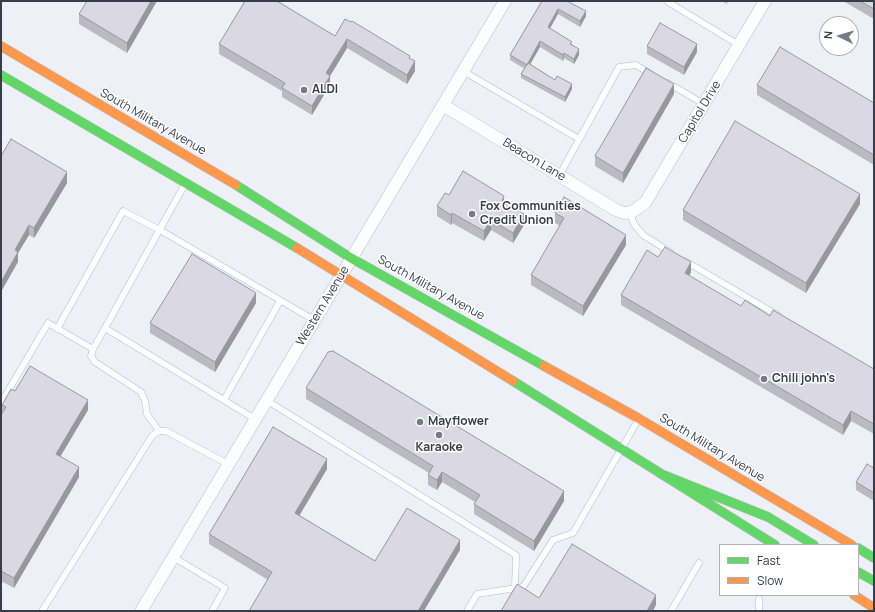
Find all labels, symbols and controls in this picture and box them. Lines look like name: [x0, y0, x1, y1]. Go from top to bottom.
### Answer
north arrow: [819, 16, 859, 56]
text: N: [820, 30, 835, 40]
street label: Capitol Drive: [676, 78, 724, 146]
place label: ALDI: [312, 83, 338, 97]
marker: ALDI: [299, 85, 309, 95]
street label: South Military Avenue: [97, 86, 209, 158]
street label: Beacon Lane: [500, 136, 568, 184]
place label: Fox Communities Credit Union: [480, 200, 581, 228]
marker: Fox Communities Credit Union: [467, 209, 477, 219]
street label: South Military Avenue: [375, 253, 487, 323]
street label: Western Avenue: [294, 264, 352, 348]
place label: Chili john's: [772, 372, 835, 386]
marker: Chili john's: [759, 374, 769, 384]
street label: South Military Avenue: [657, 411, 767, 485]
place label: Mayflower: [428, 415, 489, 429]
marker: Mayflower: [415, 417, 425, 427]
marker: Karaoke: [434, 430, 444, 440]
place label: Karaoke: [415, 441, 463, 455]
legend: [719, 544, 859, 596]
text: Fast: [757, 552, 781, 569]
text: Slow: [757, 572, 783, 589]

